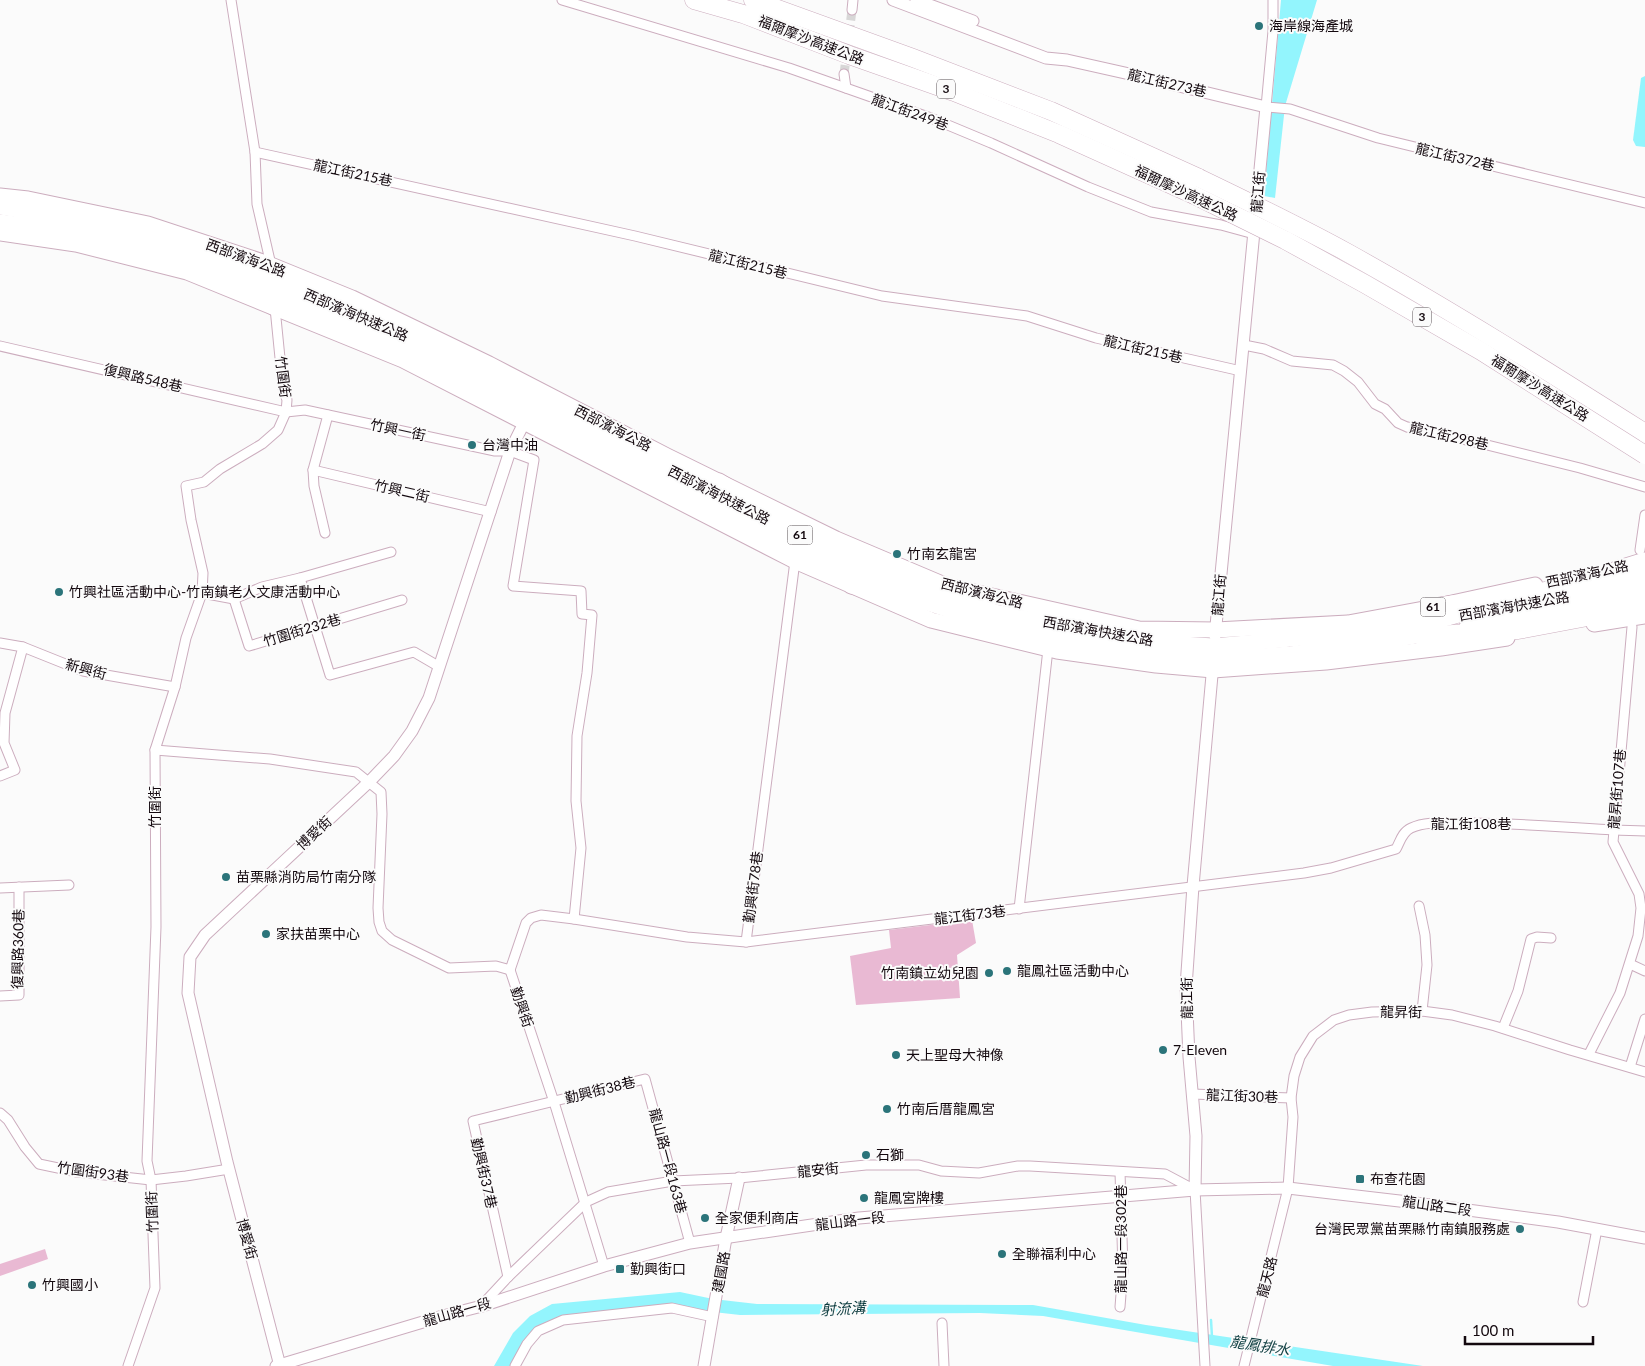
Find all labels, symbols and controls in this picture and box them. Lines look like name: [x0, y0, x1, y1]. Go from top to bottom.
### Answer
street label: 福爾摩沙高速公路: [756, 12, 867, 68]
place label: 海岸線海產城: [1269, 17, 1353, 34]
marker: 海岸線海產城: [1253, 20, 1265, 32]
street label: 龍江街273巷: [1126, 65, 1208, 100]
road number: 3: [937, 80, 955, 98]
street label: 龍江街249巷: [869, 90, 951, 133]
street label: 龍江街372巷: [1414, 139, 1496, 174]
street label: 龍江街215巷: [312, 156, 394, 189]
street label: 福爾摩沙高速公路: [1132, 161, 1241, 224]
street label: 龍江街: [1247, 170, 1268, 214]
street label: 西部濱海公路: [204, 235, 289, 280]
street label: 龍江街215巷: [707, 246, 789, 281]
street label: 西部濱海快速公路: [301, 285, 411, 344]
road number: 3: [1413, 308, 1431, 326]
street label: 龍江街215巷: [1102, 331, 1184, 366]
street label: 福爾摩沙高速公路: [1488, 351, 1592, 424]
street label: 竹圍街: [273, 355, 294, 399]
street label: 復興路548巷: [102, 360, 184, 395]
street label: 西部濱海公路: [572, 401, 655, 454]
street label: 竹興一街: [369, 415, 427, 444]
street label: 龍江街298巷: [1408, 418, 1490, 453]
place label: 台灣中油: [482, 436, 538, 453]
marker: 台灣中油: [466, 439, 478, 451]
street label: 西部濱海快速公路: [665, 462, 773, 528]
street label: 竹興二街: [373, 476, 431, 505]
road number: 61: [788, 526, 812, 544]
place label: 竹南玄龍宮: [907, 545, 977, 562]
marker: 竹南玄龍宮: [891, 548, 903, 560]
street label: 西部濱海公路: [1544, 556, 1630, 591]
street label: 龍江街: [1208, 573, 1229, 617]
street label: 西部濱海公路: [939, 574, 1025, 611]
place label: 竹興社區活動中心-竹南鎮老人文康活動中心: [69, 583, 340, 600]
marker: 竹興社區活動中心-竹南鎮老人文康活動中心: [53, 586, 65, 598]
street label: 西部濱海快速公路: [1457, 587, 1571, 624]
road number: 61: [1420, 598, 1446, 616]
street label: 竹圍街232巷: [261, 610, 343, 649]
street label: 西部濱海快速公路: [1041, 612, 1155, 649]
street label: 新興街: [64, 655, 109, 682]
street label: 龍昇街107巷: [1605, 748, 1628, 830]
street label: 竹圍街: [146, 786, 163, 828]
street label: 博愛街: [293, 812, 335, 853]
street label: 龍江街108巷: [1431, 815, 1511, 832]
street label: 勤興街78巷: [740, 850, 765, 924]
place label: 苗栗縣消防局竹南分隊: [236, 868, 376, 885]
marker: 苗栗縣消防局竹南分隊: [220, 871, 232, 883]
street label: 龍江街73巷: [933, 902, 1007, 927]
street label: 復興路360巷: [8, 909, 27, 989]
place label: 家扶苗栗中心: [276, 925, 360, 942]
marker: 家扶苗栗中心: [260, 928, 272, 940]
place label: 龍鳳社區活動中心: [1017, 962, 1129, 979]
place label: 竹南鎮立幼兒園: [881, 964, 979, 981]
marker: 龍鳳社區活動中心: [1001, 965, 1013, 977]
marker: 竹南鎮立幼兒園: [983, 967, 995, 979]
street label: 龍江街: [1178, 977, 1195, 1019]
street label: 勤興街: [508, 984, 537, 1029]
street label: 龍昇街: [1380, 1003, 1422, 1020]
place label: 7-Eleven: [1173, 1041, 1227, 1058]
marker: 7-Eleven: [1157, 1044, 1169, 1056]
place label: 天上聖母大神像: [906, 1046, 1004, 1063]
marker: 天上聖母大神像: [890, 1049, 902, 1061]
street label: 勤興街38巷: [563, 1073, 637, 1107]
street label: 龍江街30巷: [1206, 1086, 1278, 1105]
place label: 竹南后厝龍鳳宮: [897, 1100, 995, 1117]
marker: 竹南后厝龍鳳宮: [881, 1103, 893, 1115]
street label: 龍山路一段163巷: [646, 1106, 691, 1215]
street label: 勤興街37巷: [468, 1136, 501, 1210]
place label: 石獅: [876, 1146, 904, 1163]
marker: 石獅: [860, 1149, 872, 1161]
street label: 竹圍街93巷: [56, 1158, 130, 1185]
street label: 龍安街: [796, 1159, 840, 1180]
place label: 布查花園: [1370, 1170, 1426, 1187]
marker: 布查花園: [1354, 1173, 1366, 1185]
street label: 龍山路一段302巷: [1112, 1185, 1129, 1293]
place label: 龍鳳宮牌樓: [874, 1189, 944, 1206]
street label: 竹圍街: [142, 1191, 161, 1233]
marker: 龍鳳宮牌樓: [858, 1192, 870, 1204]
street label: 龍山路二段: [1401, 1192, 1473, 1219]
street label: 龍山路一段: [814, 1208, 886, 1233]
place label: 全家便利商店: [715, 1209, 799, 1226]
marker: 全家便利商店: [699, 1212, 711, 1224]
street label: 博愛街: [234, 1216, 261, 1261]
place label: 台灣民眾黨苗栗縣竹南鎮服務處: [1314, 1220, 1510, 1237]
marker: 台灣民眾黨苗栗縣竹南鎮服務處: [1514, 1223, 1526, 1235]
place label: 全聯福利中心: [1012, 1245, 1096, 1262]
marker: 全聯福利中心: [996, 1248, 1008, 1260]
street label: 建國路: [708, 1250, 733, 1294]
street label: 龍天路: [1253, 1254, 1280, 1299]
place label: 勤興街口: [630, 1260, 686, 1277]
marker: 勤興街口: [614, 1263, 626, 1275]
place label: 竹興國小: [42, 1276, 98, 1293]
marker: 竹興國小: [26, 1279, 38, 1291]
street label: 龍山路一段: [421, 1294, 493, 1329]
water label: 射流溝: [820, 1298, 868, 1318]
scale bar: [1465, 1314, 1592, 1346]
text: 100 m: [1472, 1321, 1514, 1339]
water label: 龍鳳排水: [1229, 1331, 1292, 1359]

